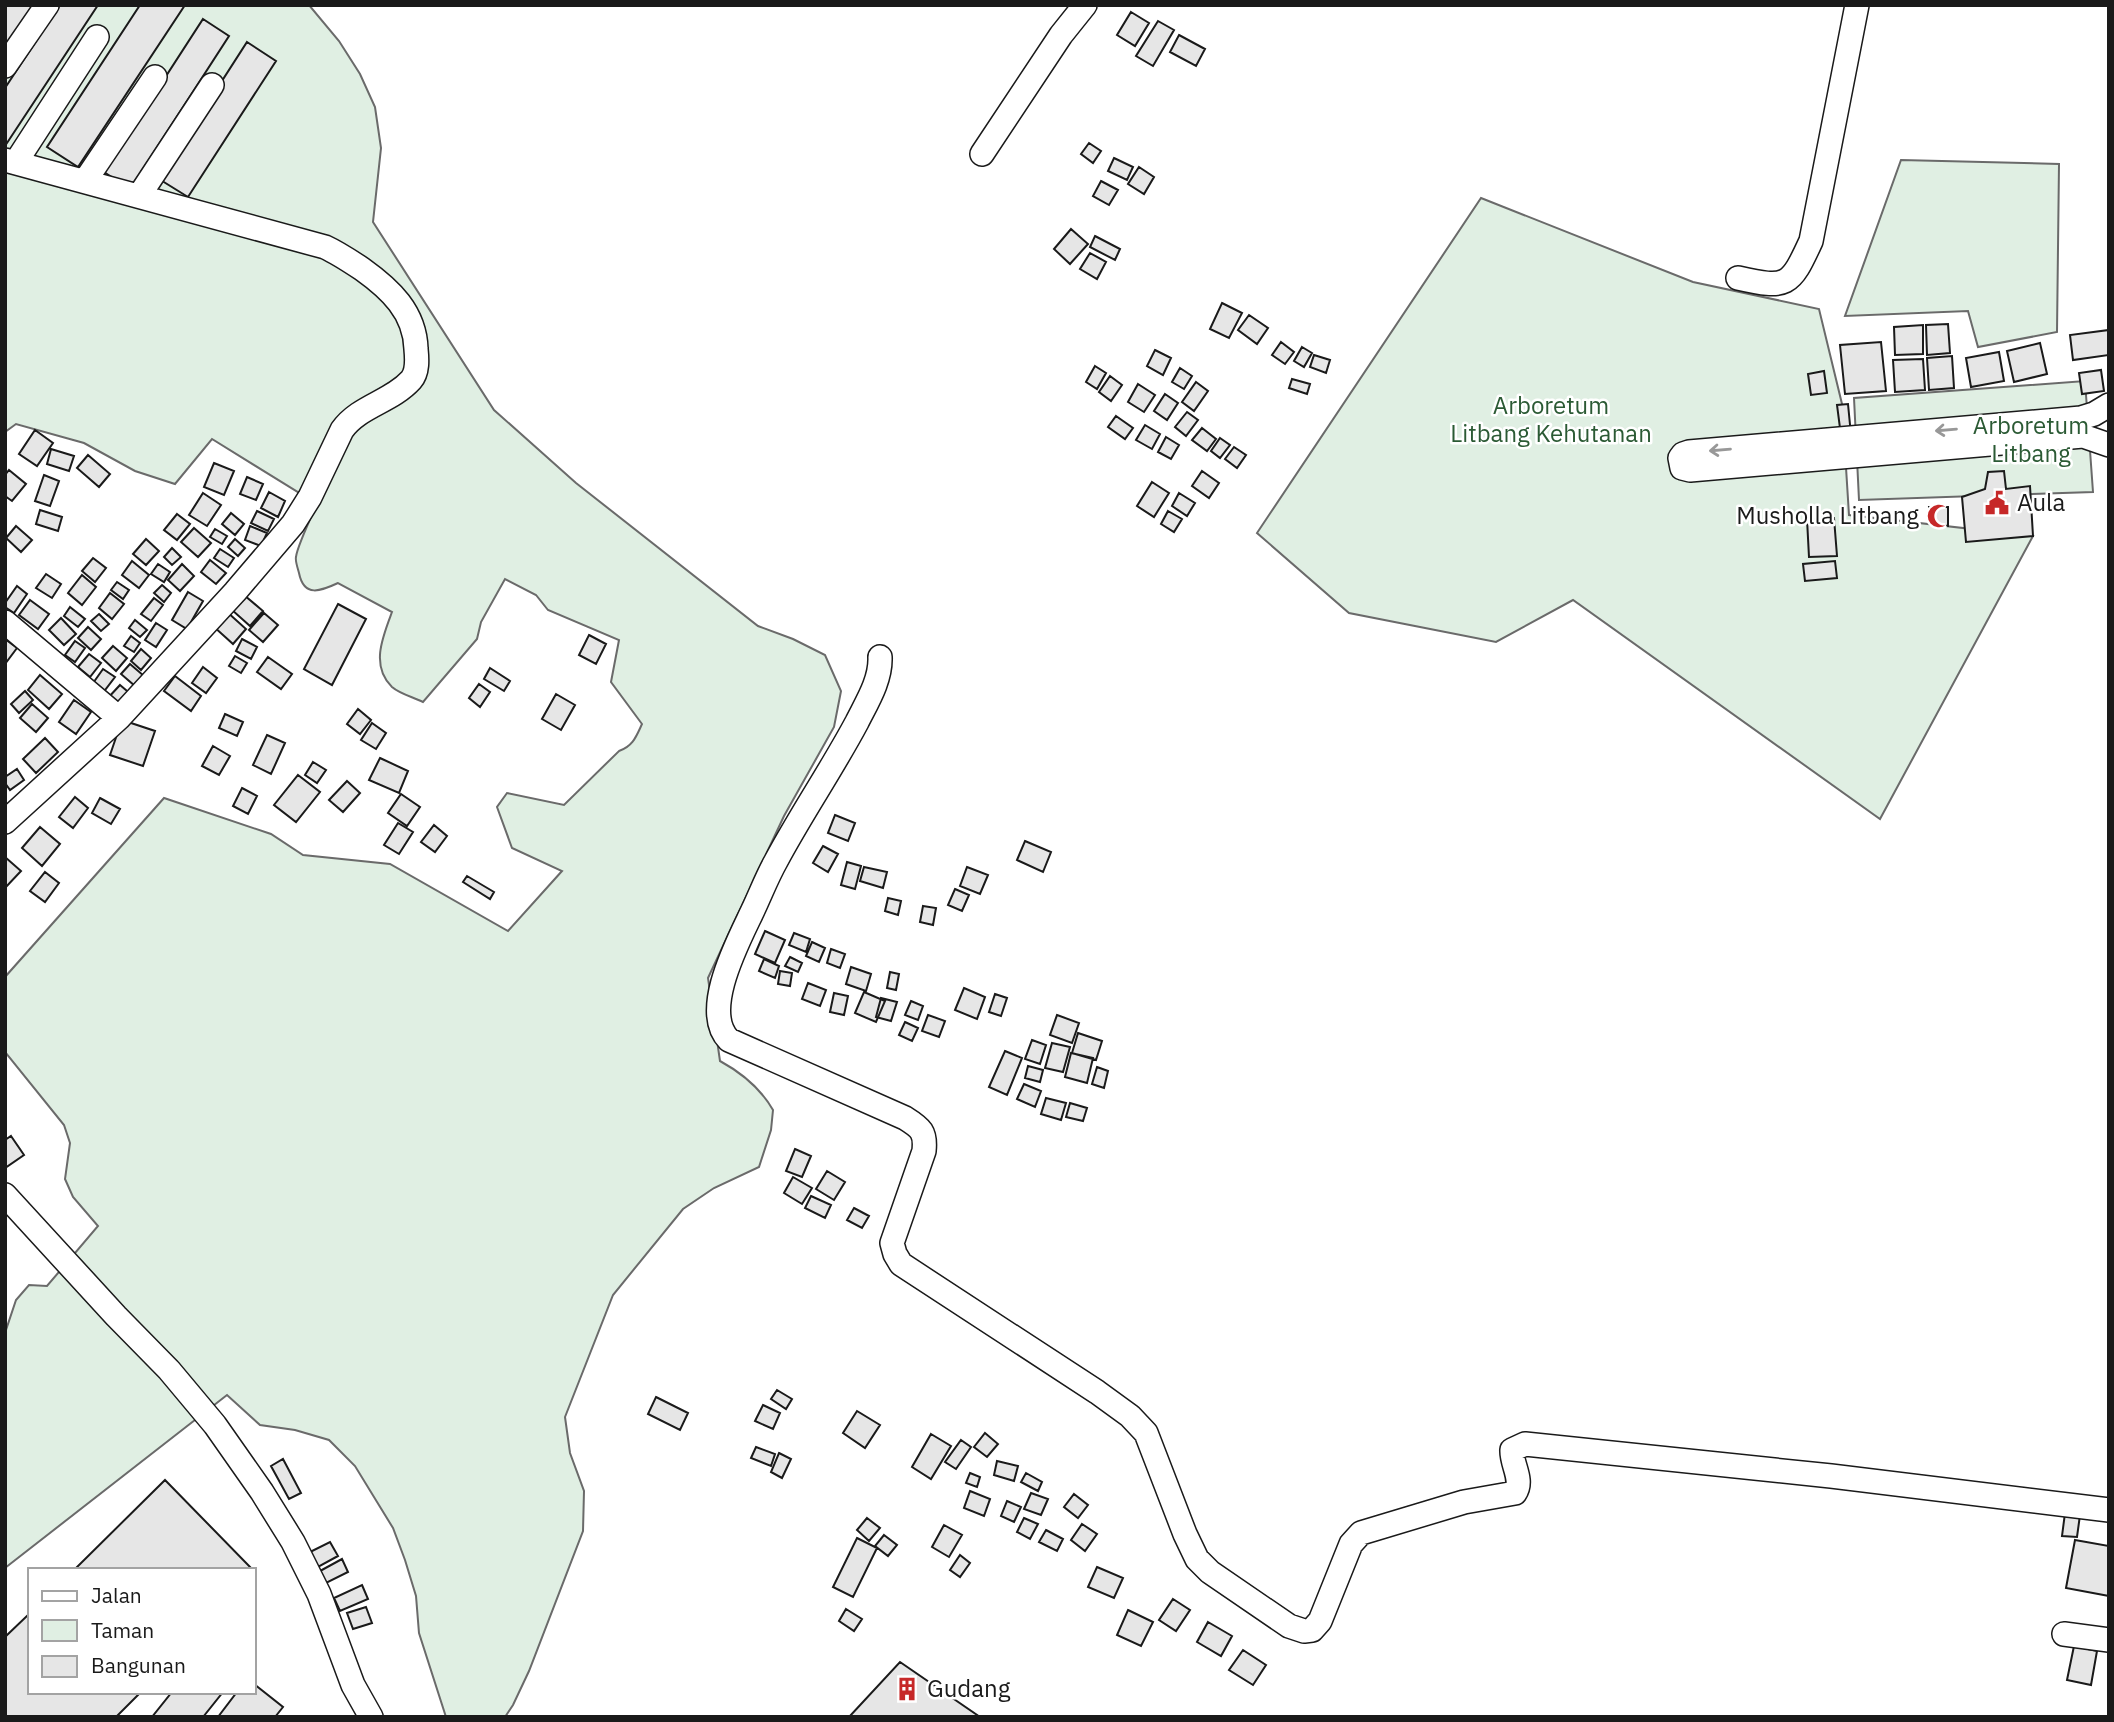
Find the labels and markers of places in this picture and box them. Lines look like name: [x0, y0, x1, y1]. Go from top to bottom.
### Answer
place label: Aula: [2017, 486, 2066, 518]
public building icon: Aula: [1983, 489, 2011, 517]
place label: Musholla Litbang: [1736, 499, 1919, 531]
mosque icon: Musholla Litbang: [1925, 502, 1953, 530]
place label: Gudang: [927, 1672, 1011, 1704]
building icon: Gudang: [893, 1675, 921, 1703]

